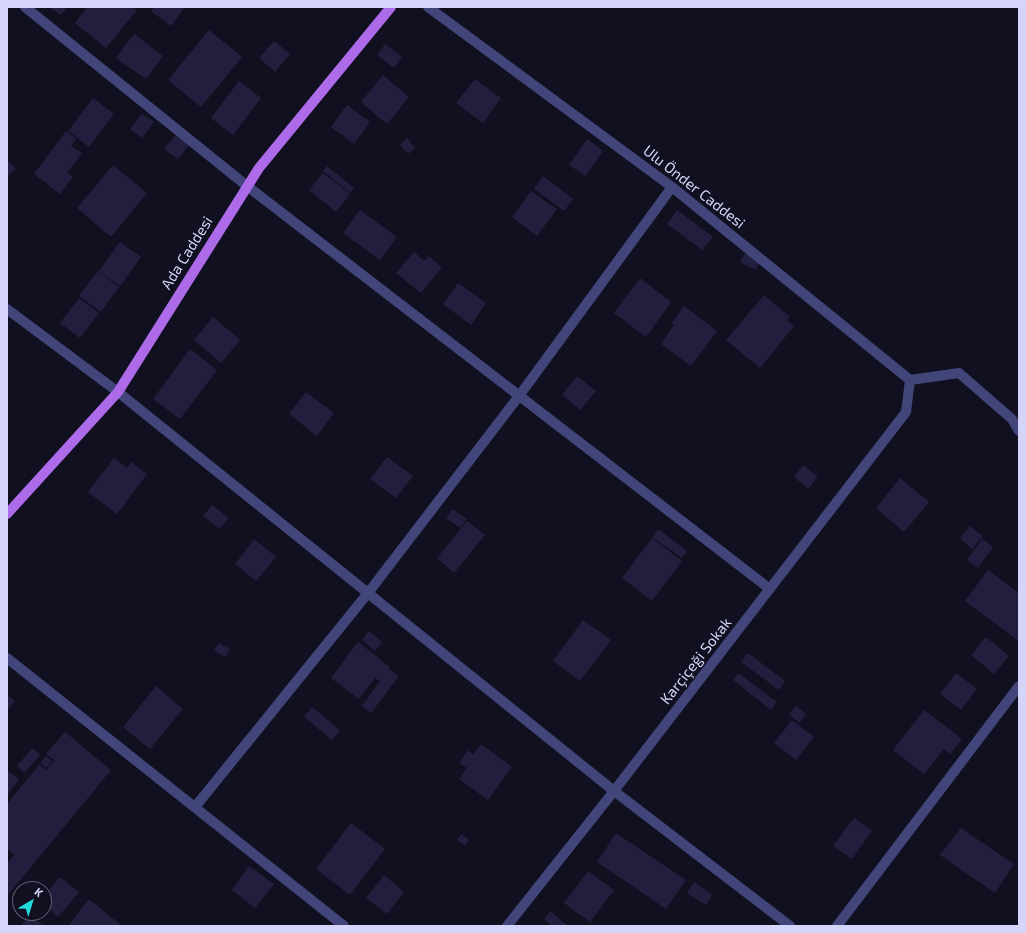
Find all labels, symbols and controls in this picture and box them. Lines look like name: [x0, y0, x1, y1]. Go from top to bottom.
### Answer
street label: Ulu Önder Caddesi: [639, 142, 749, 232]
street label: Ada Caddesi: [157, 213, 217, 293]
street label: Karçiçeği Sokak: [657, 614, 735, 708]
north arrow: [12, 881, 52, 921]
text: K: [32, 885, 46, 899]

